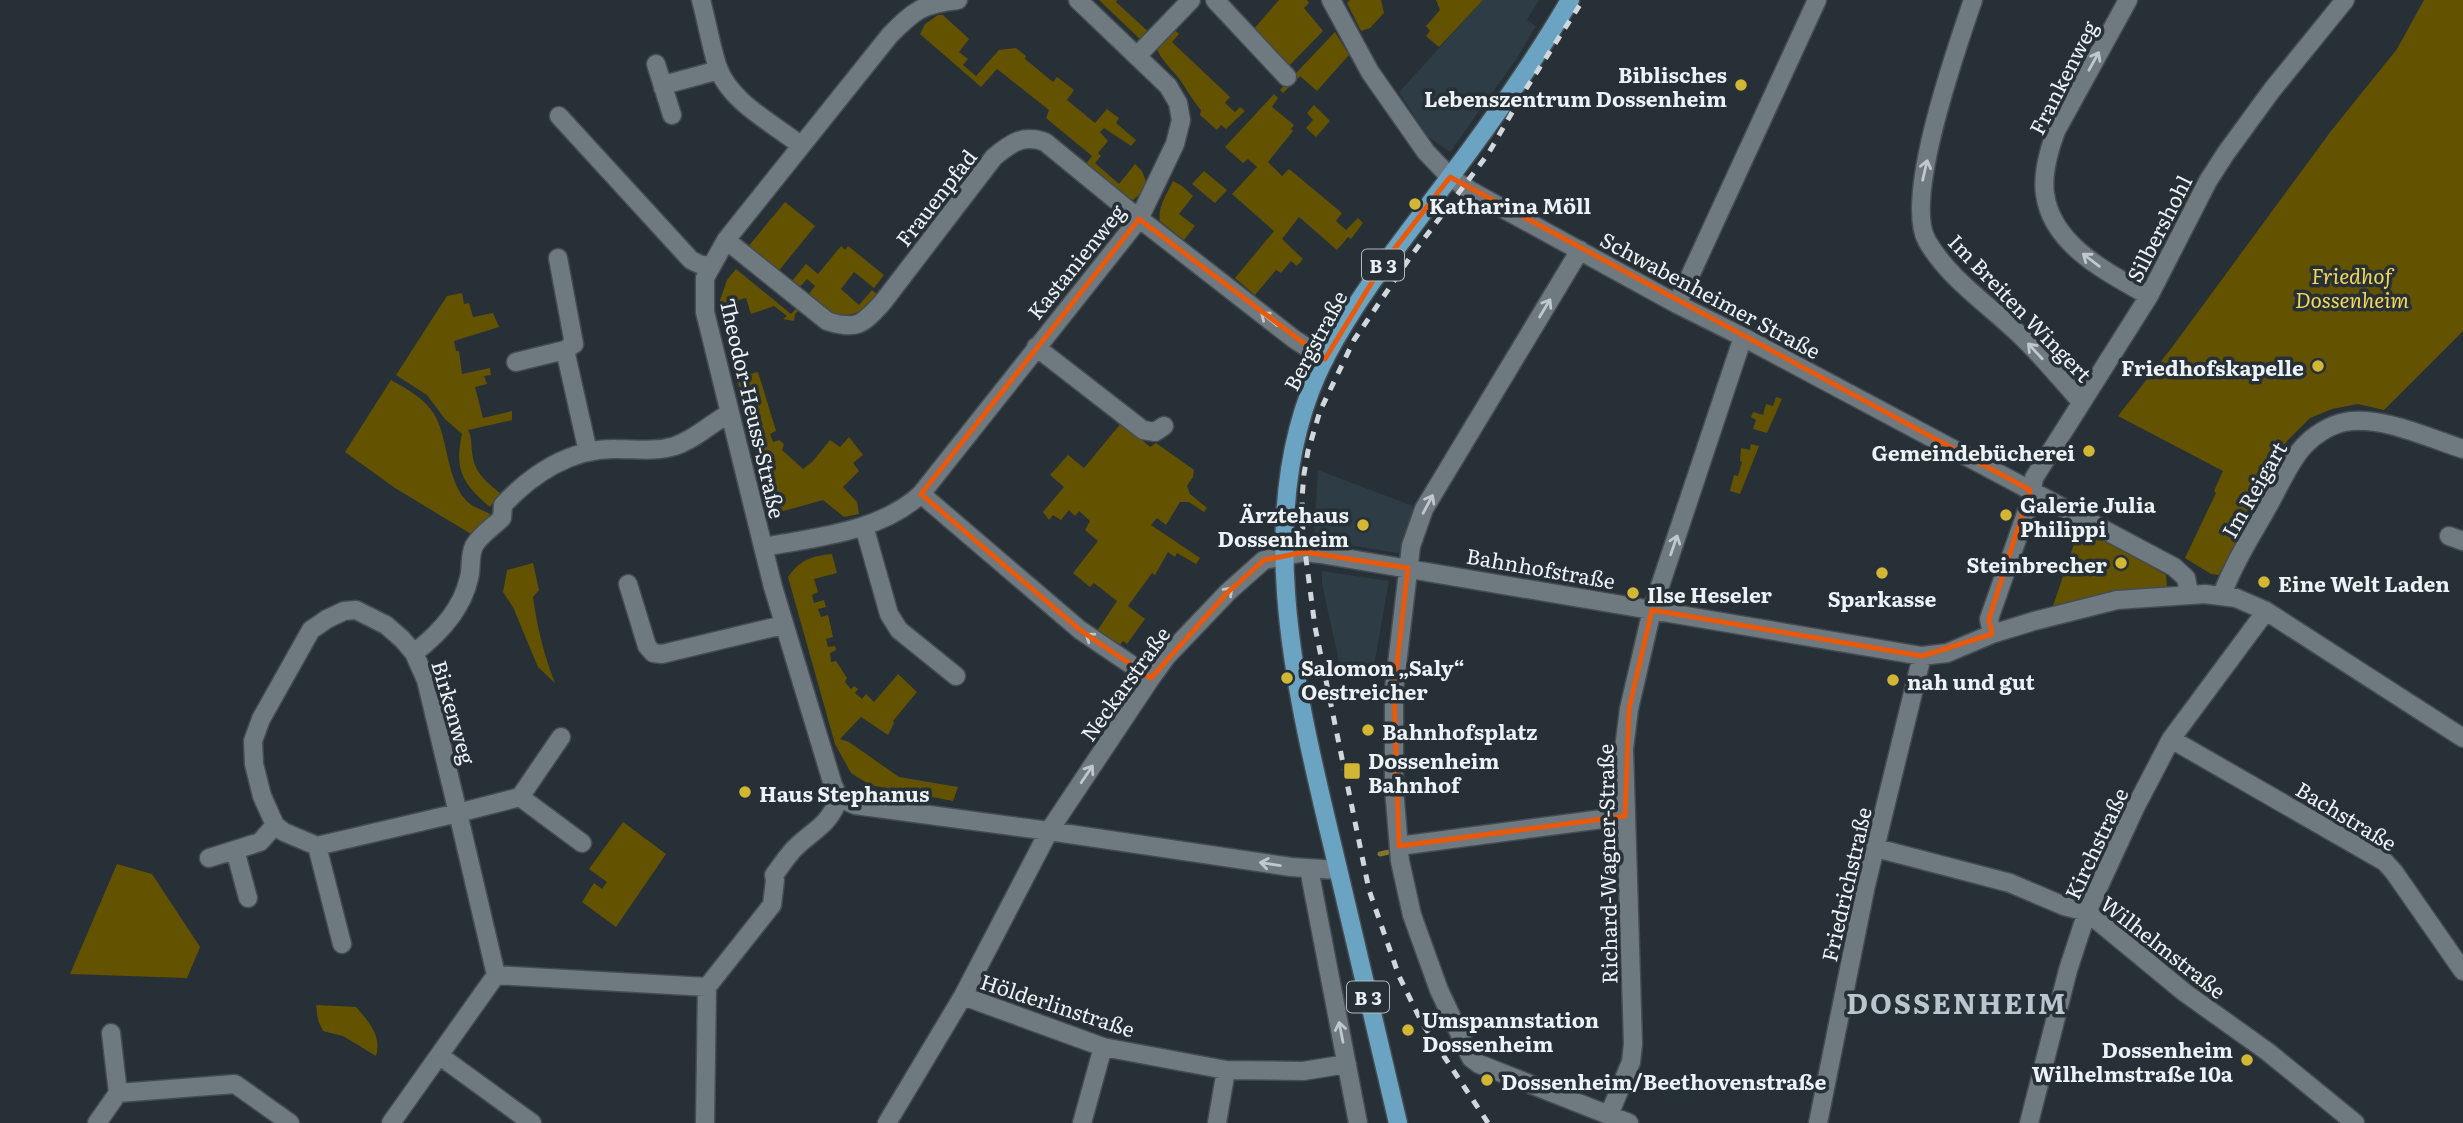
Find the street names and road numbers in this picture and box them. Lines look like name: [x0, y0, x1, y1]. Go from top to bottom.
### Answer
street label: Frankenweg: [2020, 14, 2104, 139]
street label: Frauenpfad: [887, 142, 983, 252]
street label: Silbershohl: [2118, 169, 2198, 287]
street label: Kastanienweg: [1019, 196, 1131, 325]
street label: Schwabenheimer Straße: [1595, 223, 1827, 365]
street label: Im Breiten Wingert: [1942, 226, 2100, 388]
road number: B 3: [1362, 249, 1404, 280]
street label: Bergstraße: [1275, 284, 1353, 396]
street label: Theodor-Heuss-Straße: [714, 295, 794, 521]
street label: Im Reigart: [2213, 435, 2293, 543]
street label: Bahnhofstraße: [1464, 539, 1618, 595]
street label: Neckarstraße: [1072, 619, 1176, 747]
street label: Birkenweg: [425, 656, 485, 768]
street label: Richard-Wagner-Straße: [1588, 743, 1624, 984]
street label: Bachstraße: [2291, 773, 2403, 857]
street label: Kirchstraße: [2056, 782, 2135, 904]
street label: Friedrichstraße: [1812, 804, 1878, 964]
street label: Wilhelmstraße: [2095, 887, 2233, 1005]
street label: Hölderlinstraße: [977, 964, 1139, 1044]
road number: B 3: [1347, 981, 1389, 1012]

